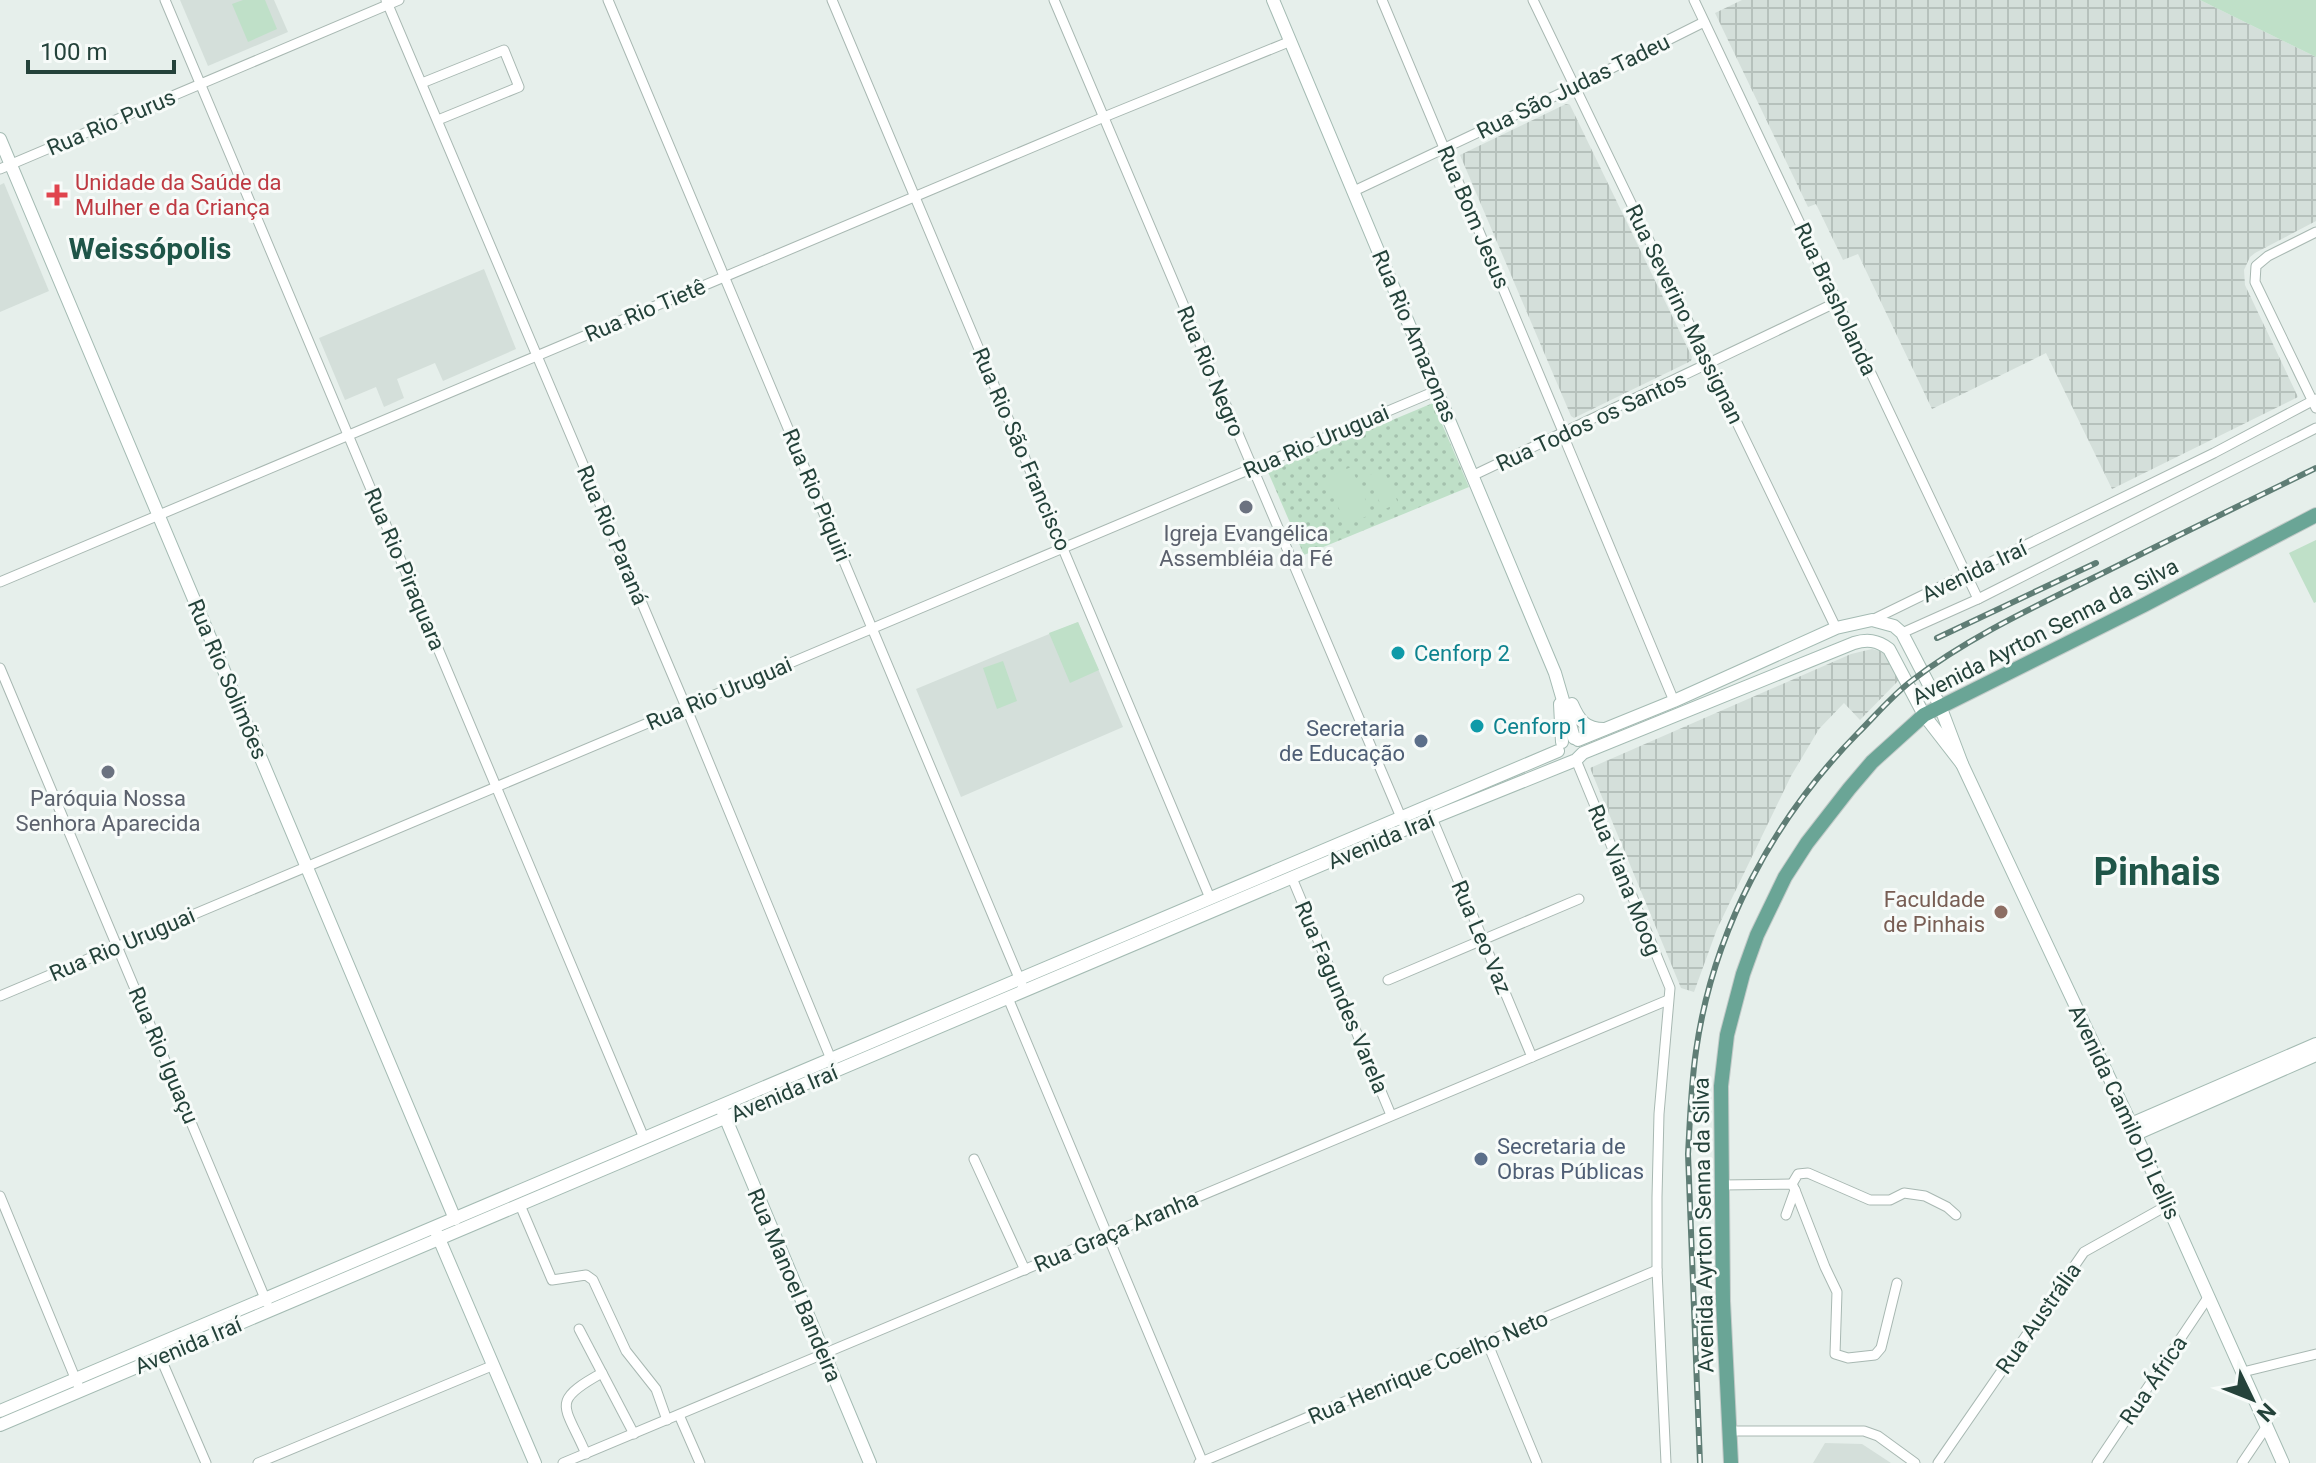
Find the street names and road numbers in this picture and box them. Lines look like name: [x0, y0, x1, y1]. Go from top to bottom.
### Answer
street label: Rua São Judas Tadeu: [1473, 29, 1674, 144]
street label: Rua Rio Purus: [43, 84, 179, 161]
street label: Rua Bom Jesus: [1432, 142, 1515, 292]
street label: Rua Severino Massignan: [1621, 201, 1749, 428]
street label: Rua Brasholanda: [1789, 219, 1882, 380]
street label: Rua Rio Amazonas: [1367, 246, 1462, 426]
street label: Rua Rio Tietê: [581, 274, 709, 347]
street label: Rua Rio Negro: [1172, 302, 1249, 440]
street label: Rua Rio São Francisco: [967, 344, 1076, 555]
street label: Rua Todos os Santos: [1492, 366, 1690, 476]
street label: Rua Rio Uruguai: [1240, 400, 1393, 483]
street label: Rua Rio Piquiri: [777, 425, 856, 565]
street label: Rua Rio Paraná: [572, 462, 653, 609]
street label: Rua Rio Piraquara: [359, 484, 450, 654]
street label: Avenida Iraí: [1918, 535, 2032, 608]
street label: Avenida Ayrton Senna da Silva: [1908, 553, 2182, 710]
street label: Rua Rio Solimões: [183, 596, 272, 763]
street label: Rua Rio Uruguai: [643, 652, 796, 735]
street label: Rua Viana Moog: [1583, 801, 1666, 959]
street label: Avenida Iraí: [1324, 806, 1440, 874]
street label: Rua Leo Vaz: [1446, 877, 1517, 998]
street label: Rua Fagundes Varela: [1290, 897, 1393, 1097]
street label: Rua Rio Uruguai: [46, 903, 199, 986]
street label: Rua Rio Iguaçu: [123, 983, 204, 1127]
street label: Avenida Camilo Di Lellis: [2064, 1001, 2185, 1223]
street label: Avenida Iraí: [727, 1059, 843, 1127]
street label: Avenida Ayrton Senna da Silva: [1688, 1077, 1719, 1373]
street label: Rua Manoel Bandeira: [742, 1185, 847, 1386]
street label: Rua Graça Aranha: [1030, 1186, 1202, 1277]
street label: Rua Austrália: [1991, 1258, 2086, 1379]
street label: Rua Henrique Coelho Neto: [1305, 1306, 1552, 1429]
street label: Avenida Iraí: [131, 1311, 247, 1379]
street label: Rua África: [2115, 1331, 2192, 1429]

